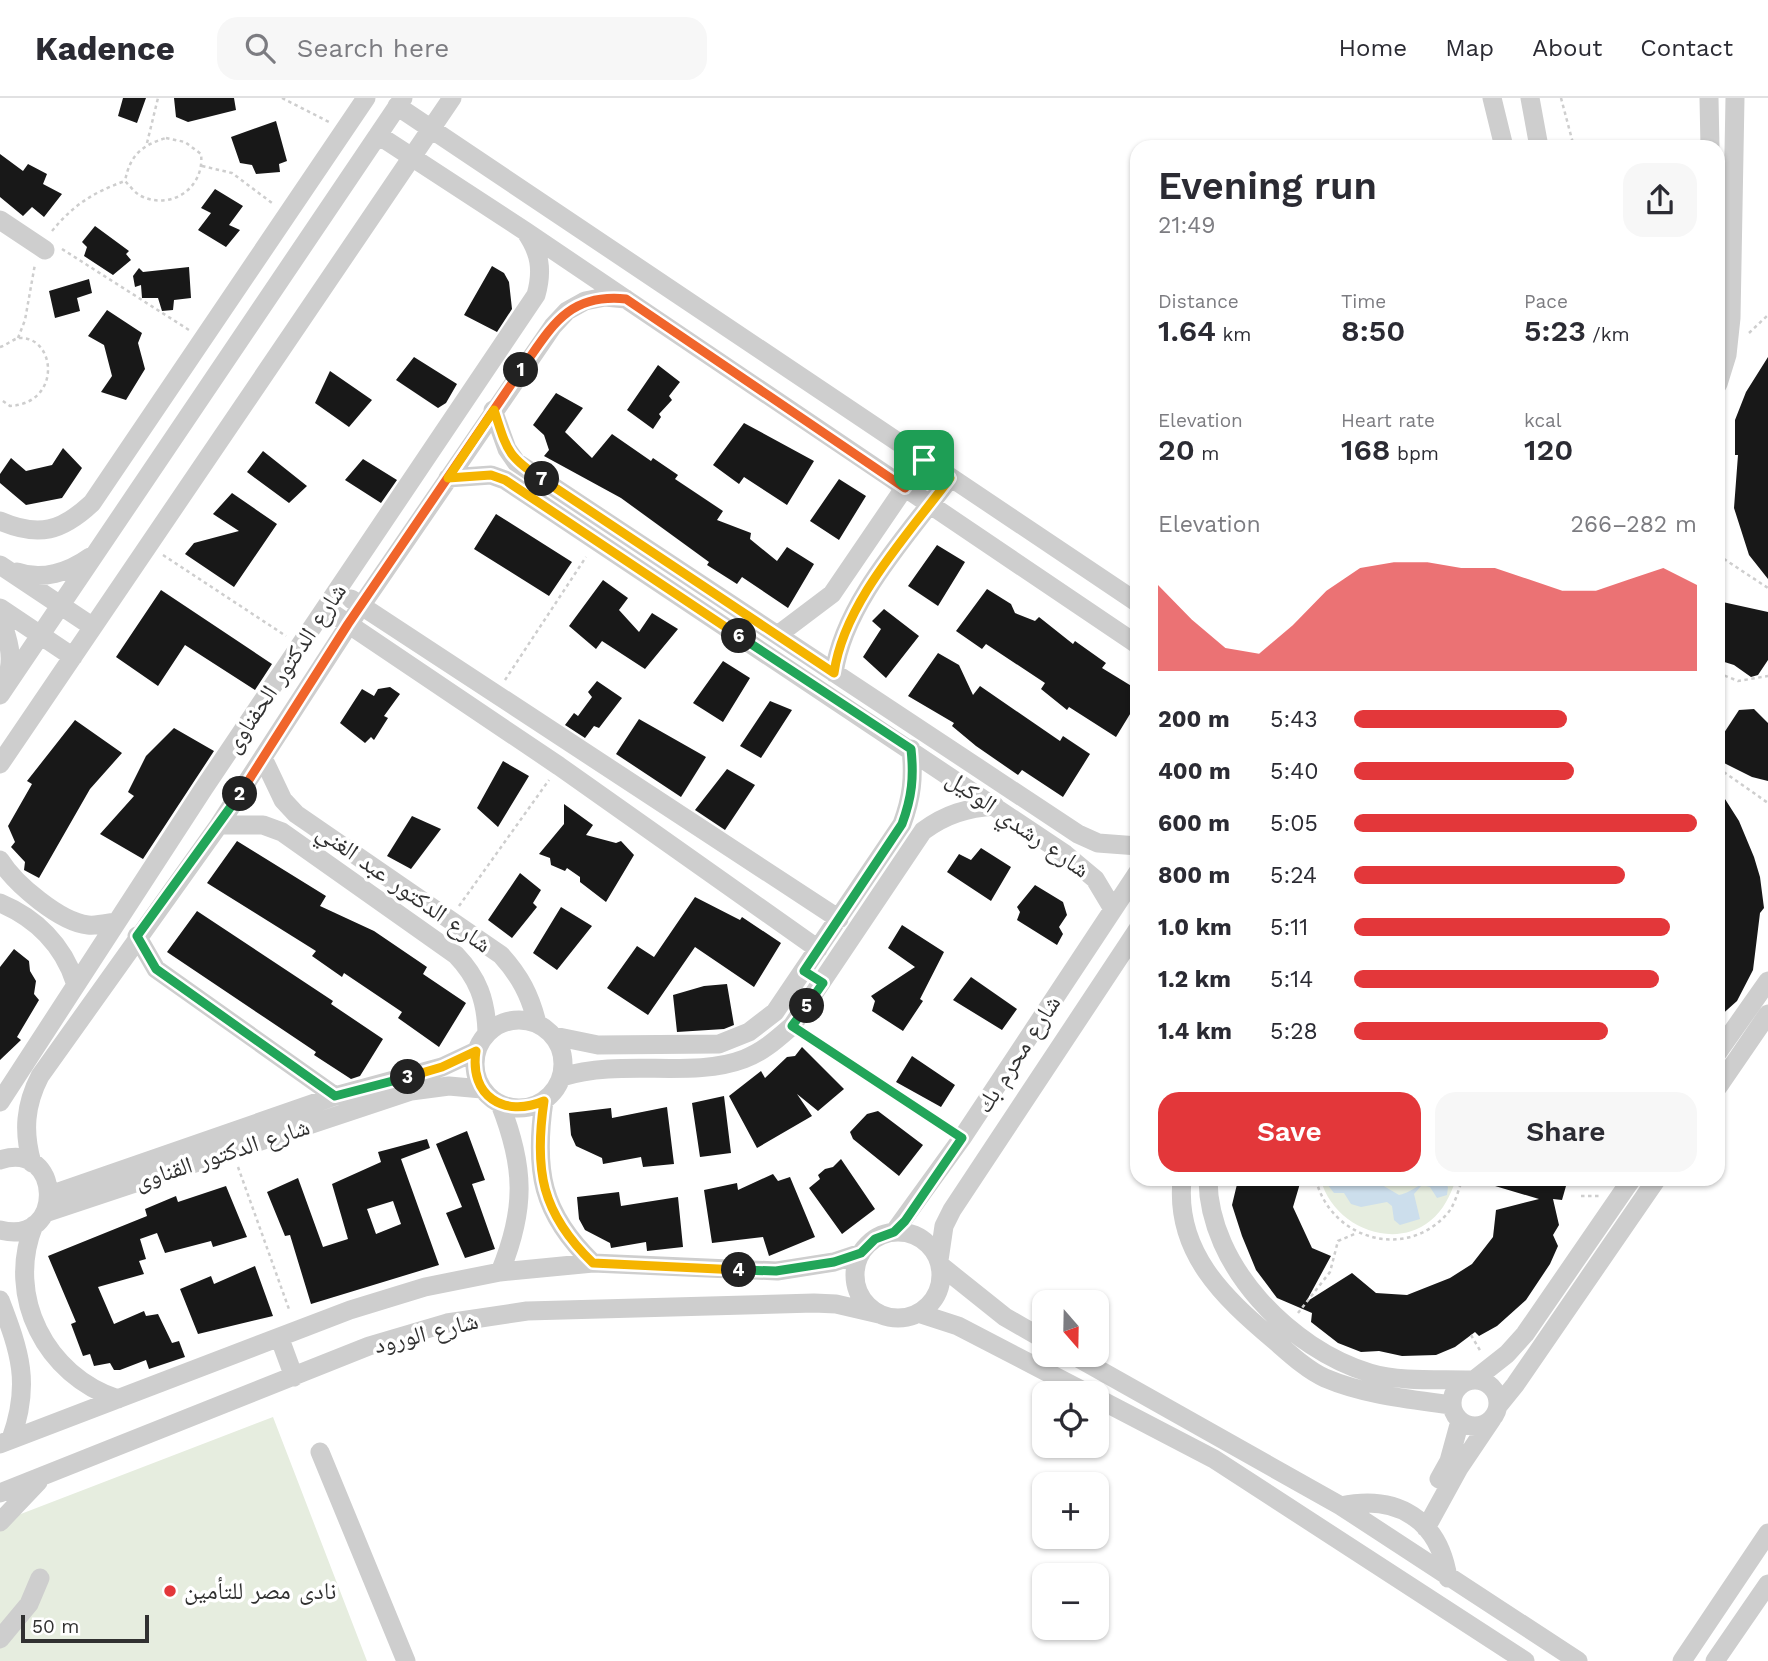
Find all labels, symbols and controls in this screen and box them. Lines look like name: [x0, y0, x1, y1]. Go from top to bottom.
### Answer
search box: [217, 17, 707, 80]
text: Kadence: [35, 29, 175, 68]
icon: search: [241, 29, 279, 67]
text: Search here: [297, 33, 449, 63]
text: Home: [1339, 34, 1407, 62]
text: Map: [1445, 34, 1494, 62]
text: About: [1532, 34, 1602, 62]
text: Contact: [1640, 34, 1733, 62]
button: share: [1623, 163, 1697, 237]
text: Evening run: [1158, 164, 1377, 208]
text: 21:49: [1158, 212, 1215, 239]
text: Distance: [1158, 290, 1239, 313]
text: Time: [1341, 290, 1386, 313]
text: Pace: [1524, 290, 1568, 313]
text: 1.64: [1158, 313, 1216, 348]
text: 8:50: [1341, 313, 1405, 348]
text: 5:23: [1524, 313, 1586, 348]
text: km: [1216, 323, 1251, 346]
text: /km: [1586, 323, 1630, 346]
pin: 1: [504, 352, 538, 388]
text: 1: [516, 358, 525, 381]
text: Elevation: [1158, 409, 1243, 432]
text: Heart rate: [1341, 409, 1435, 432]
text: kcal: [1524, 409, 1562, 432]
pin: [894, 430, 954, 490]
text: 20: [1158, 432, 1195, 467]
text: 168: [1341, 432, 1391, 467]
text: 120: [1524, 432, 1573, 467]
icon: arrive: [905, 441, 943, 479]
text: m: [1195, 442, 1219, 465]
text: bpm: [1391, 442, 1439, 465]
pin: 7: [524, 462, 560, 496]
text: 7: [536, 467, 547, 490]
text: Elevation: [1158, 511, 1261, 538]
text: 266–282 m: [1571, 511, 1697, 538]
street label: شارع الدكتور الحفناوى: [218, 578, 353, 759]
pin: 6: [722, 618, 756, 654]
text: 6: [733, 624, 744, 647]
text: 200 m: [1158, 706, 1230, 733]
text: 5:43: [1270, 706, 1318, 733]
text: 400 m: [1158, 758, 1231, 785]
text: 5:40: [1270, 758, 1319, 785]
street label: شارع رشدي الوكيل: [938, 764, 1095, 888]
pin: 2: [222, 776, 258, 812]
text: 2: [234, 782, 245, 805]
text: 600 m: [1158, 810, 1230, 837]
text: 5:05: [1270, 810, 1318, 837]
street label: شارع الدكتور عبد الغني: [309, 817, 496, 963]
text: 800 m: [1158, 862, 1230, 889]
text: 5:24: [1270, 862, 1317, 889]
text: 1.0 km: [1158, 914, 1232, 941]
text: 5:11: [1270, 914, 1308, 941]
text: 1.2 km: [1158, 966, 1231, 993]
text: 5:14: [1270, 966, 1313, 993]
pin: 5: [790, 988, 824, 1024]
street label: شارع محرم بك: [970, 990, 1068, 1119]
text: 5: [801, 994, 812, 1017]
text: 1.4 km: [1158, 1018, 1232, 1045]
text: 5:28: [1270, 1018, 1318, 1045]
pin: 3: [390, 1060, 426, 1094]
text: 3: [402, 1065, 413, 1088]
button: Save: [1158, 1092, 1421, 1172]
button: Share: [1435, 1092, 1697, 1172]
street label: شارع الدكتور القناوى: [131, 1112, 313, 1196]
pin: 4: [722, 1252, 756, 1288]
text: 4: [732, 1258, 745, 1281]
north arrow: [1032, 1290, 1110, 1367]
map controls: [1032, 1290, 1109, 1640]
street label: شارع الورود: [371, 1307, 481, 1360]
button: locate: [1032, 1381, 1109, 1458]
button: +: [1032, 1472, 1109, 1549]
button: −: [1032, 1563, 1109, 1640]
place label: نادى مصر للتأمين: [184, 1577, 336, 1605]
marker: نادى مصر للتأمين: [162, 1583, 178, 1599]
scale bar: [21, 1612, 149, 1644]
text: 50 m: [32, 1615, 79, 1638]

